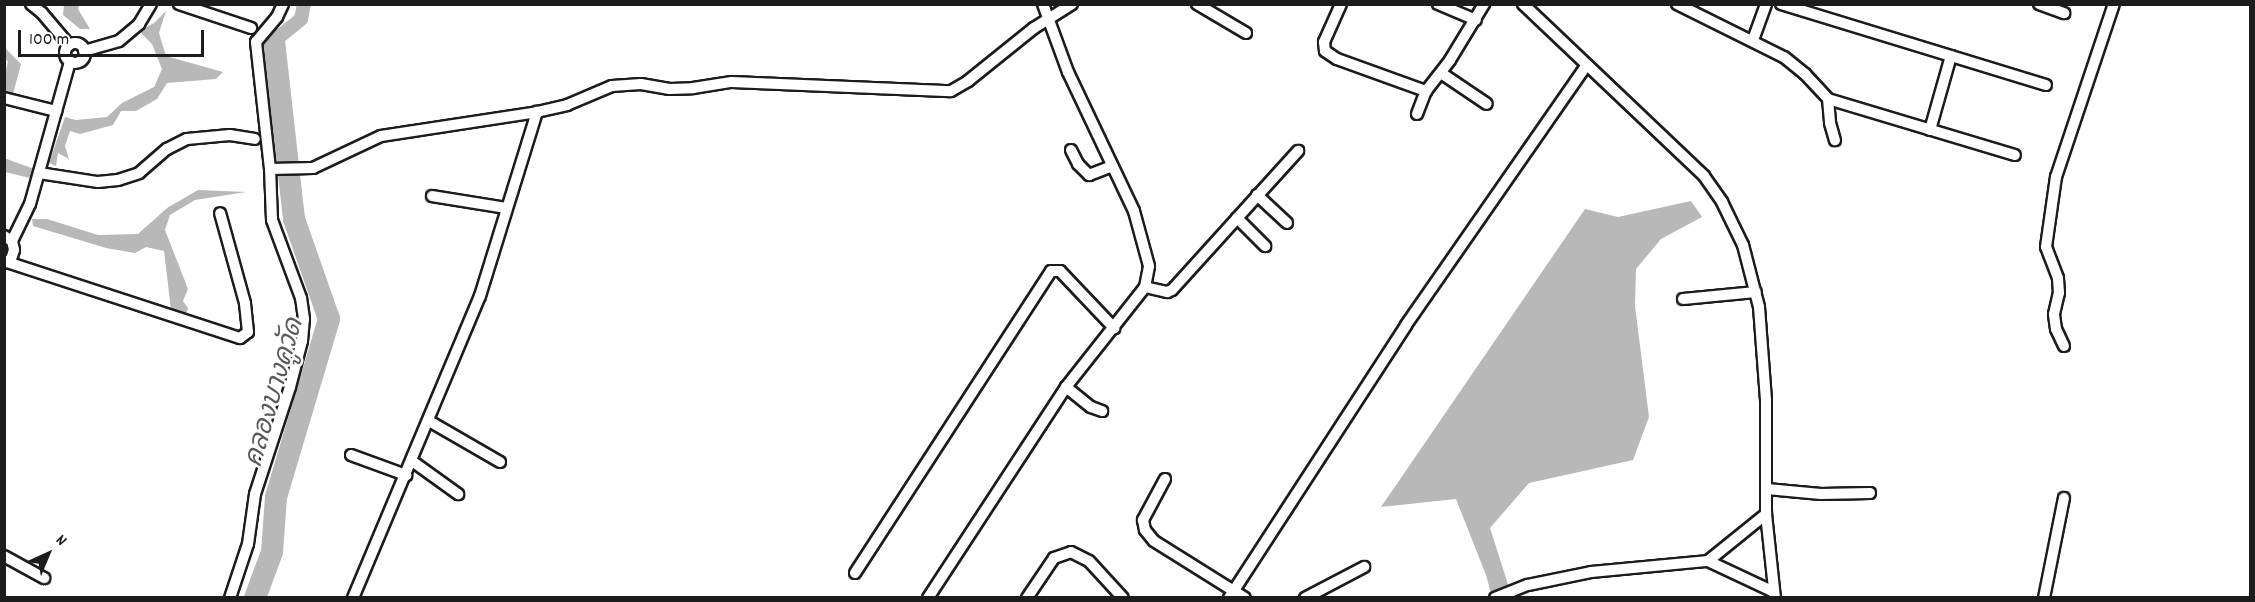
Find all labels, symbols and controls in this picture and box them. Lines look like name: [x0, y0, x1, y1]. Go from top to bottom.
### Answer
scale bar: [21, 18, 207, 56]
text: 100 m: [29, 28, 69, 53]
water label: คลองบางคูวัด: [240, 315, 312, 471]
north arrow: [18, 524, 78, 584]
text: N: [50, 530, 72, 552]

